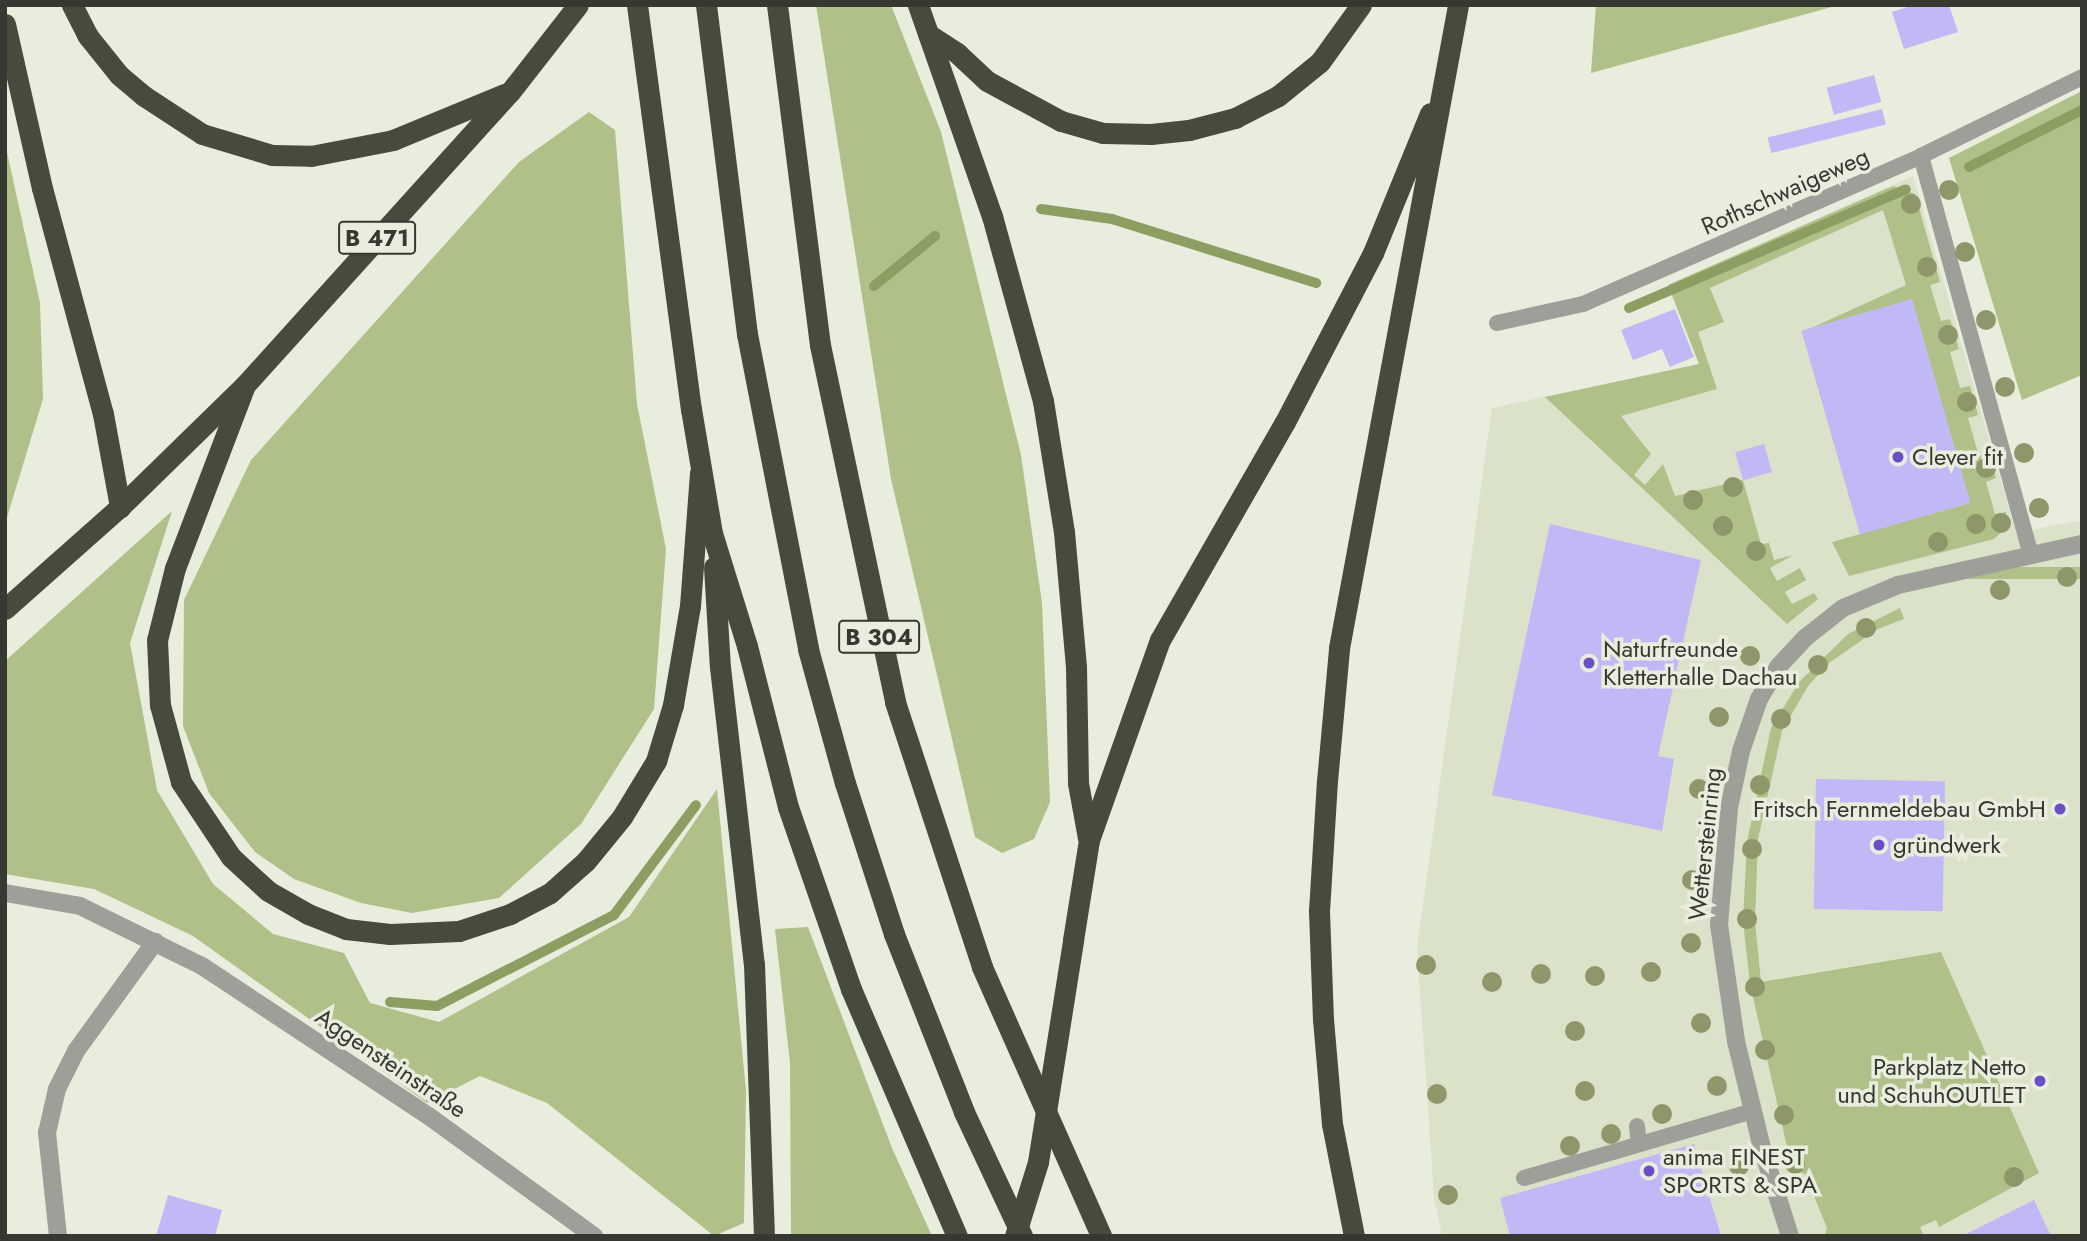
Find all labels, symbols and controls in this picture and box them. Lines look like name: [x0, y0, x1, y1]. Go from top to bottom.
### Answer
street label: Rothschwaigeweg: [1697, 141, 1873, 241]
road number: B 471: [337, 218, 417, 258]
place label: Clever fit: [1912, 443, 2003, 471]
marker: Clever fit: [1890, 449, 1906, 465]
road number: B 304: [837, 618, 921, 656]
place label: Naturfreunde Kletterhalle Dachau: [1603, 635, 1797, 691]
marker: Naturfreunde Kletterhalle Dachau: [1581, 655, 1597, 671]
street label: Wettersteinring: [1683, 766, 1727, 922]
place label: Fritsch Fernmeldebau GmbH: [1753, 795, 2046, 823]
marker: Fritsch Fernmeldebau GmbH: [2052, 801, 2068, 817]
place label: gründwerk: [1893, 831, 2001, 859]
marker: gründwerk: [1871, 837, 1887, 853]
street label: Aggensteinstraße: [310, 1002, 472, 1124]
place label: Parkplatz Netto und SchuhOUTLET: [1837, 1053, 2026, 1109]
marker: Parkplatz Netto und SchuhOUTLET: [2032, 1073, 2048, 1089]
place label: anima FINEST SPORTS & SPA: [1663, 1143, 1817, 1199]
marker: anima FINEST SPORTS & SPA: [1641, 1163, 1657, 1179]

